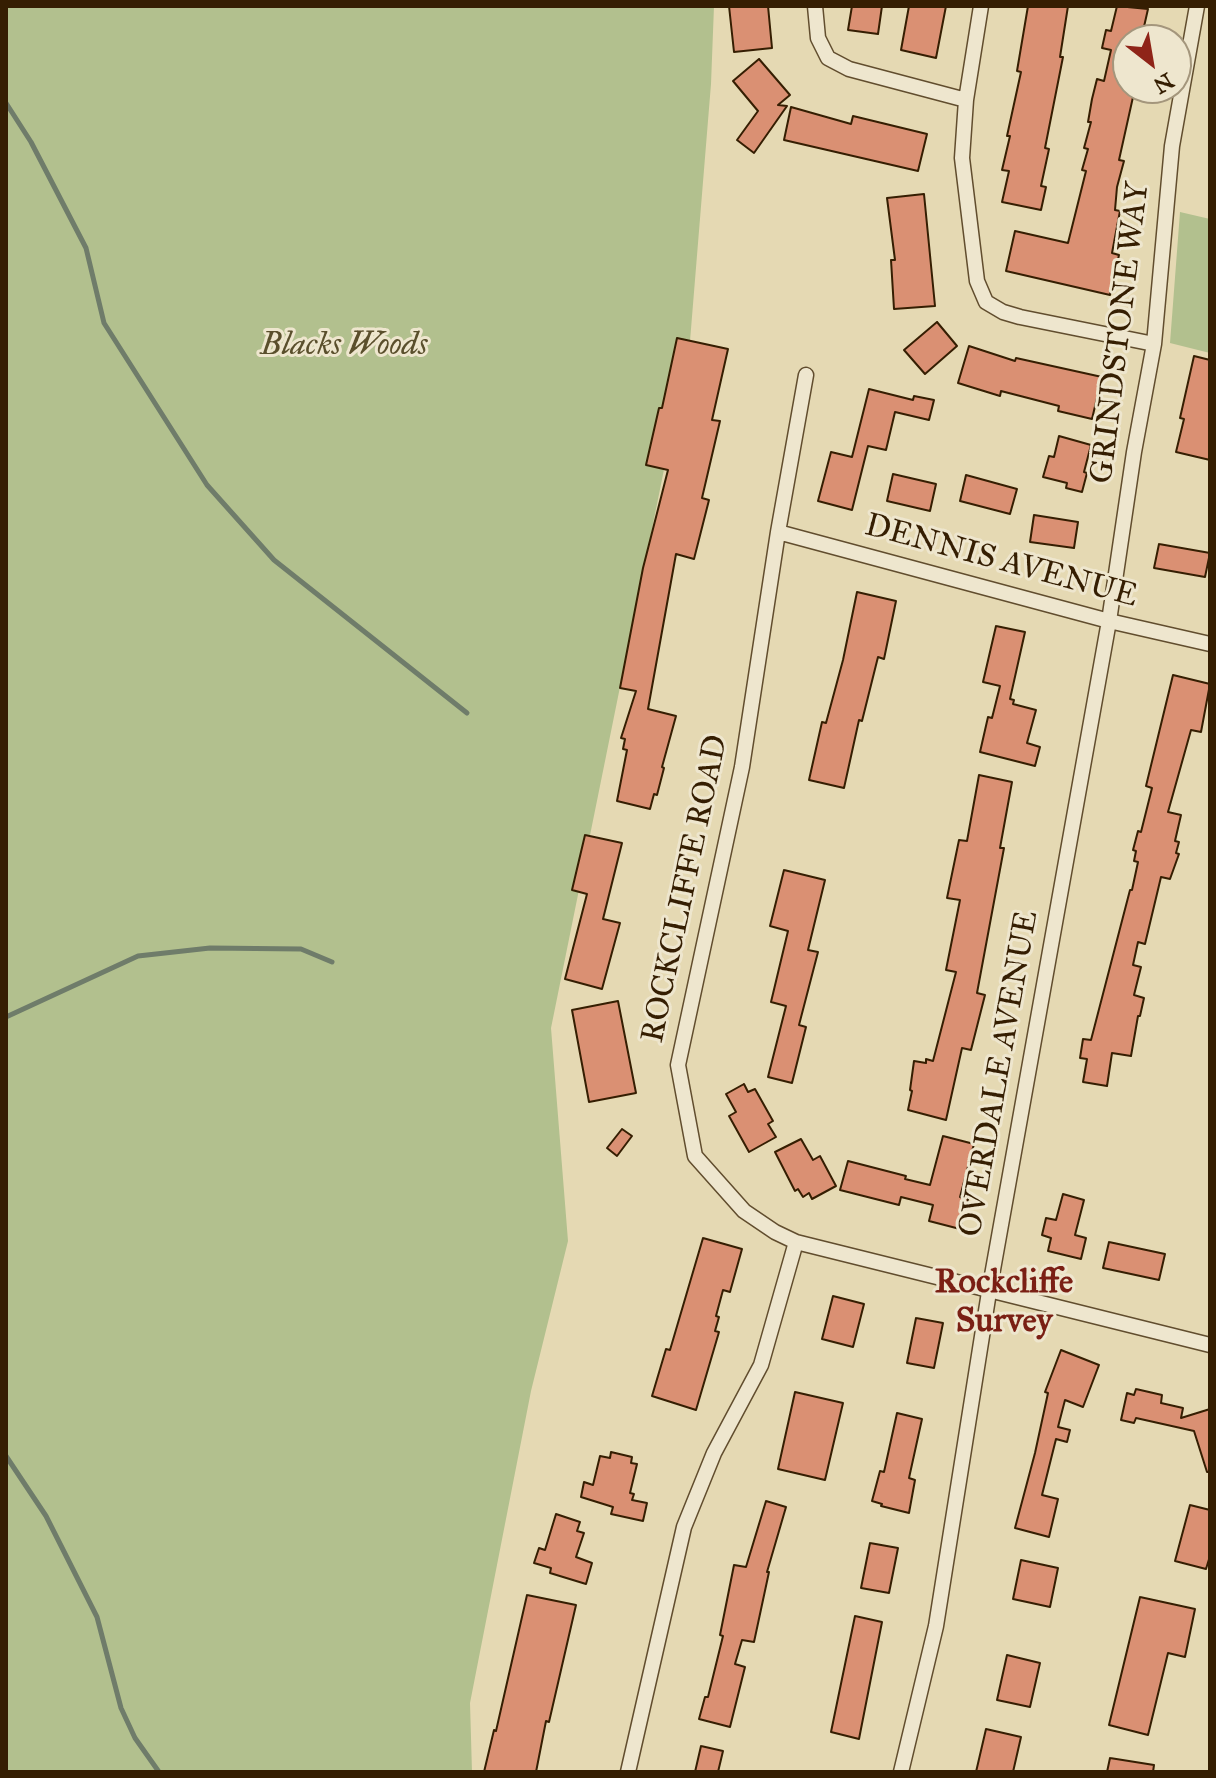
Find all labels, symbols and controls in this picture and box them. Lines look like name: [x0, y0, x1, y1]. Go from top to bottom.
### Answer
north arrow: [1112, 24, 1192, 104]
text: N: [1149, 67, 1179, 100]
street label: GRINDSTONE WAY: [1083, 180, 1159, 486]
park label: Blacks Woods: [260, 327, 428, 365]
street label: DENNIS AVENUE: [860, 507, 1142, 617]
street label: ROCKCLIFFE ROAD: [635, 732, 737, 1046]
street label: OVERDALE AVENUE: [952, 908, 1048, 1240]
district label: Rockcliffe Survey: [935, 1264, 1073, 1344]

